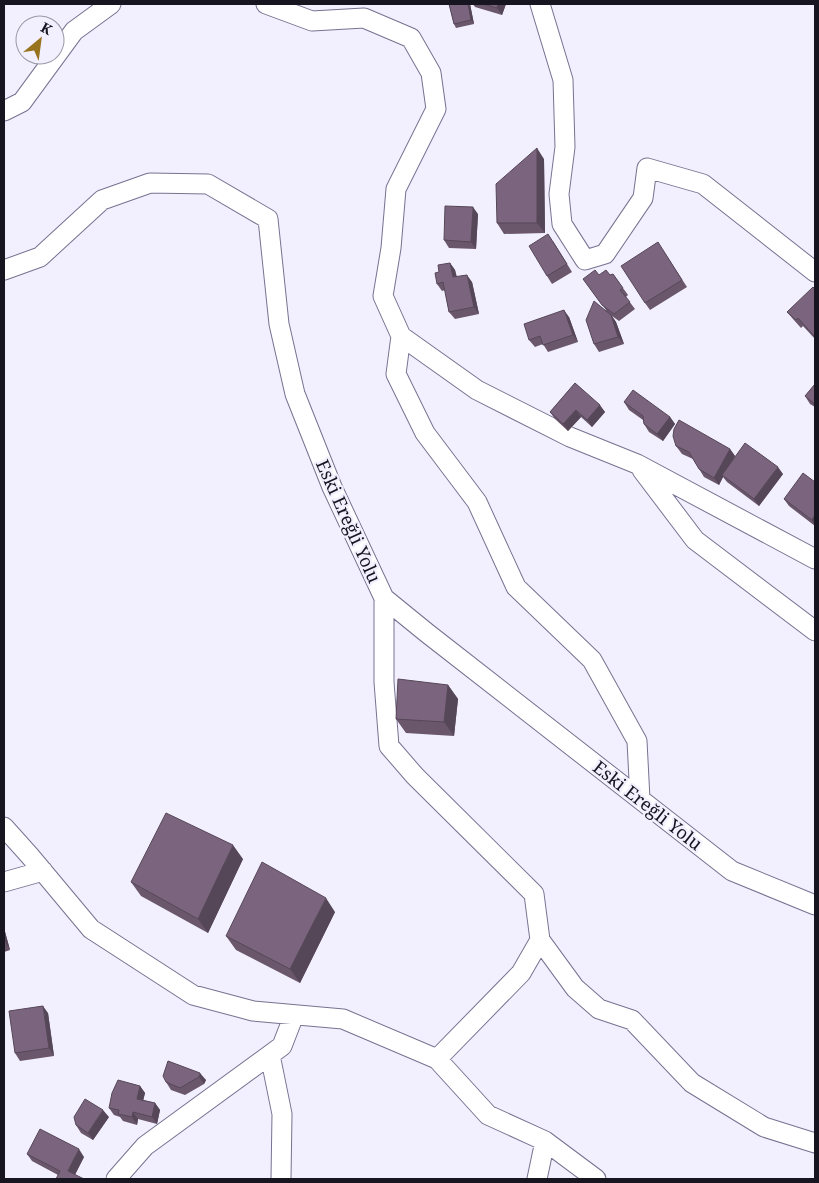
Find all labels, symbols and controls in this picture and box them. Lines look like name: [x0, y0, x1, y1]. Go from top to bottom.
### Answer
north arrow: [15, 15, 65, 65]
text: K: [37, 17, 56, 39]
street label: Eski Ereğli Yolu: [311, 455, 387, 587]
street label: Eski Ereğli Yolu: [588, 755, 708, 856]

